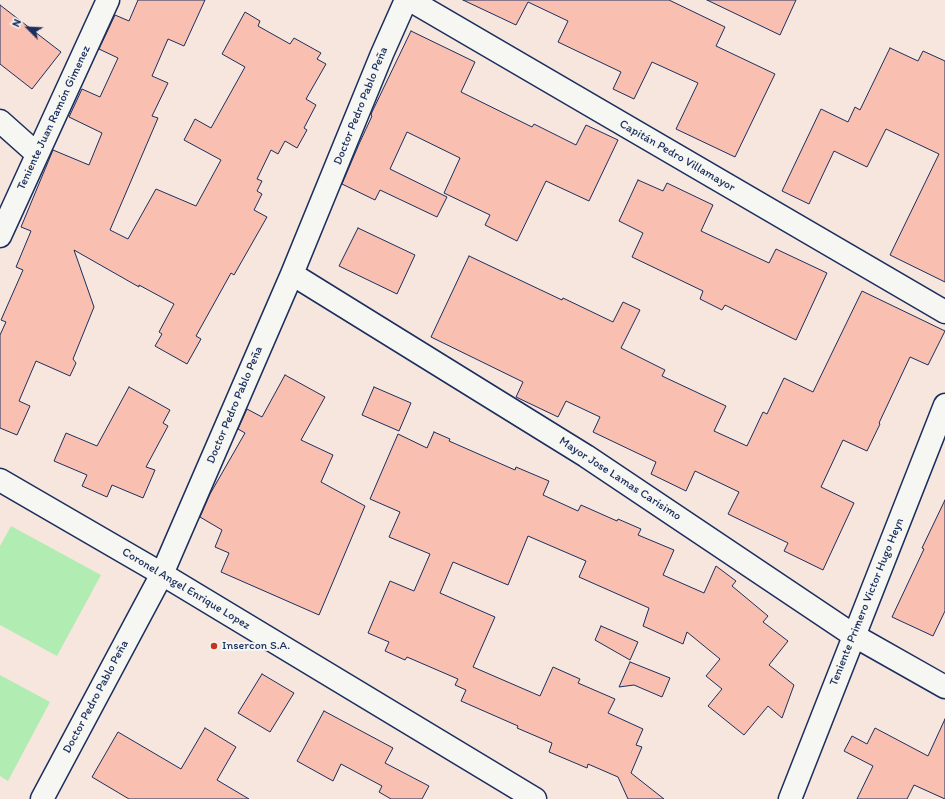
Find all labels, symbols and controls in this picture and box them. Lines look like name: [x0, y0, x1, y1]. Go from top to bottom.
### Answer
north arrow: [8, 8, 48, 48]
text: N: [9, 17, 24, 29]
street label: Teniente Juan Ramón Gimenez: [14, 43, 94, 193]
street label: Doctor Pedro Pablo Peña: [331, 45, 391, 167]
street label: Capitán Pedro Villamayor: [617, 117, 737, 195]
street label: Doctor Pedro Pablo Peña: [204, 344, 266, 466]
street label: Mayor Jose Lamas Carisimo: [556, 434, 684, 524]
street label: Teniente Primero Victor Hugo Heyn: [827, 516, 907, 688]
street label: Coronel Angel Enrique Lopez: [119, 545, 253, 633]
street label: Doctor Pedro Pablo Peña: [60, 638, 132, 756]
place label: Insercon S.A.: [222, 639, 290, 653]
marker: Insercon S.A.: [209, 641, 219, 651]

